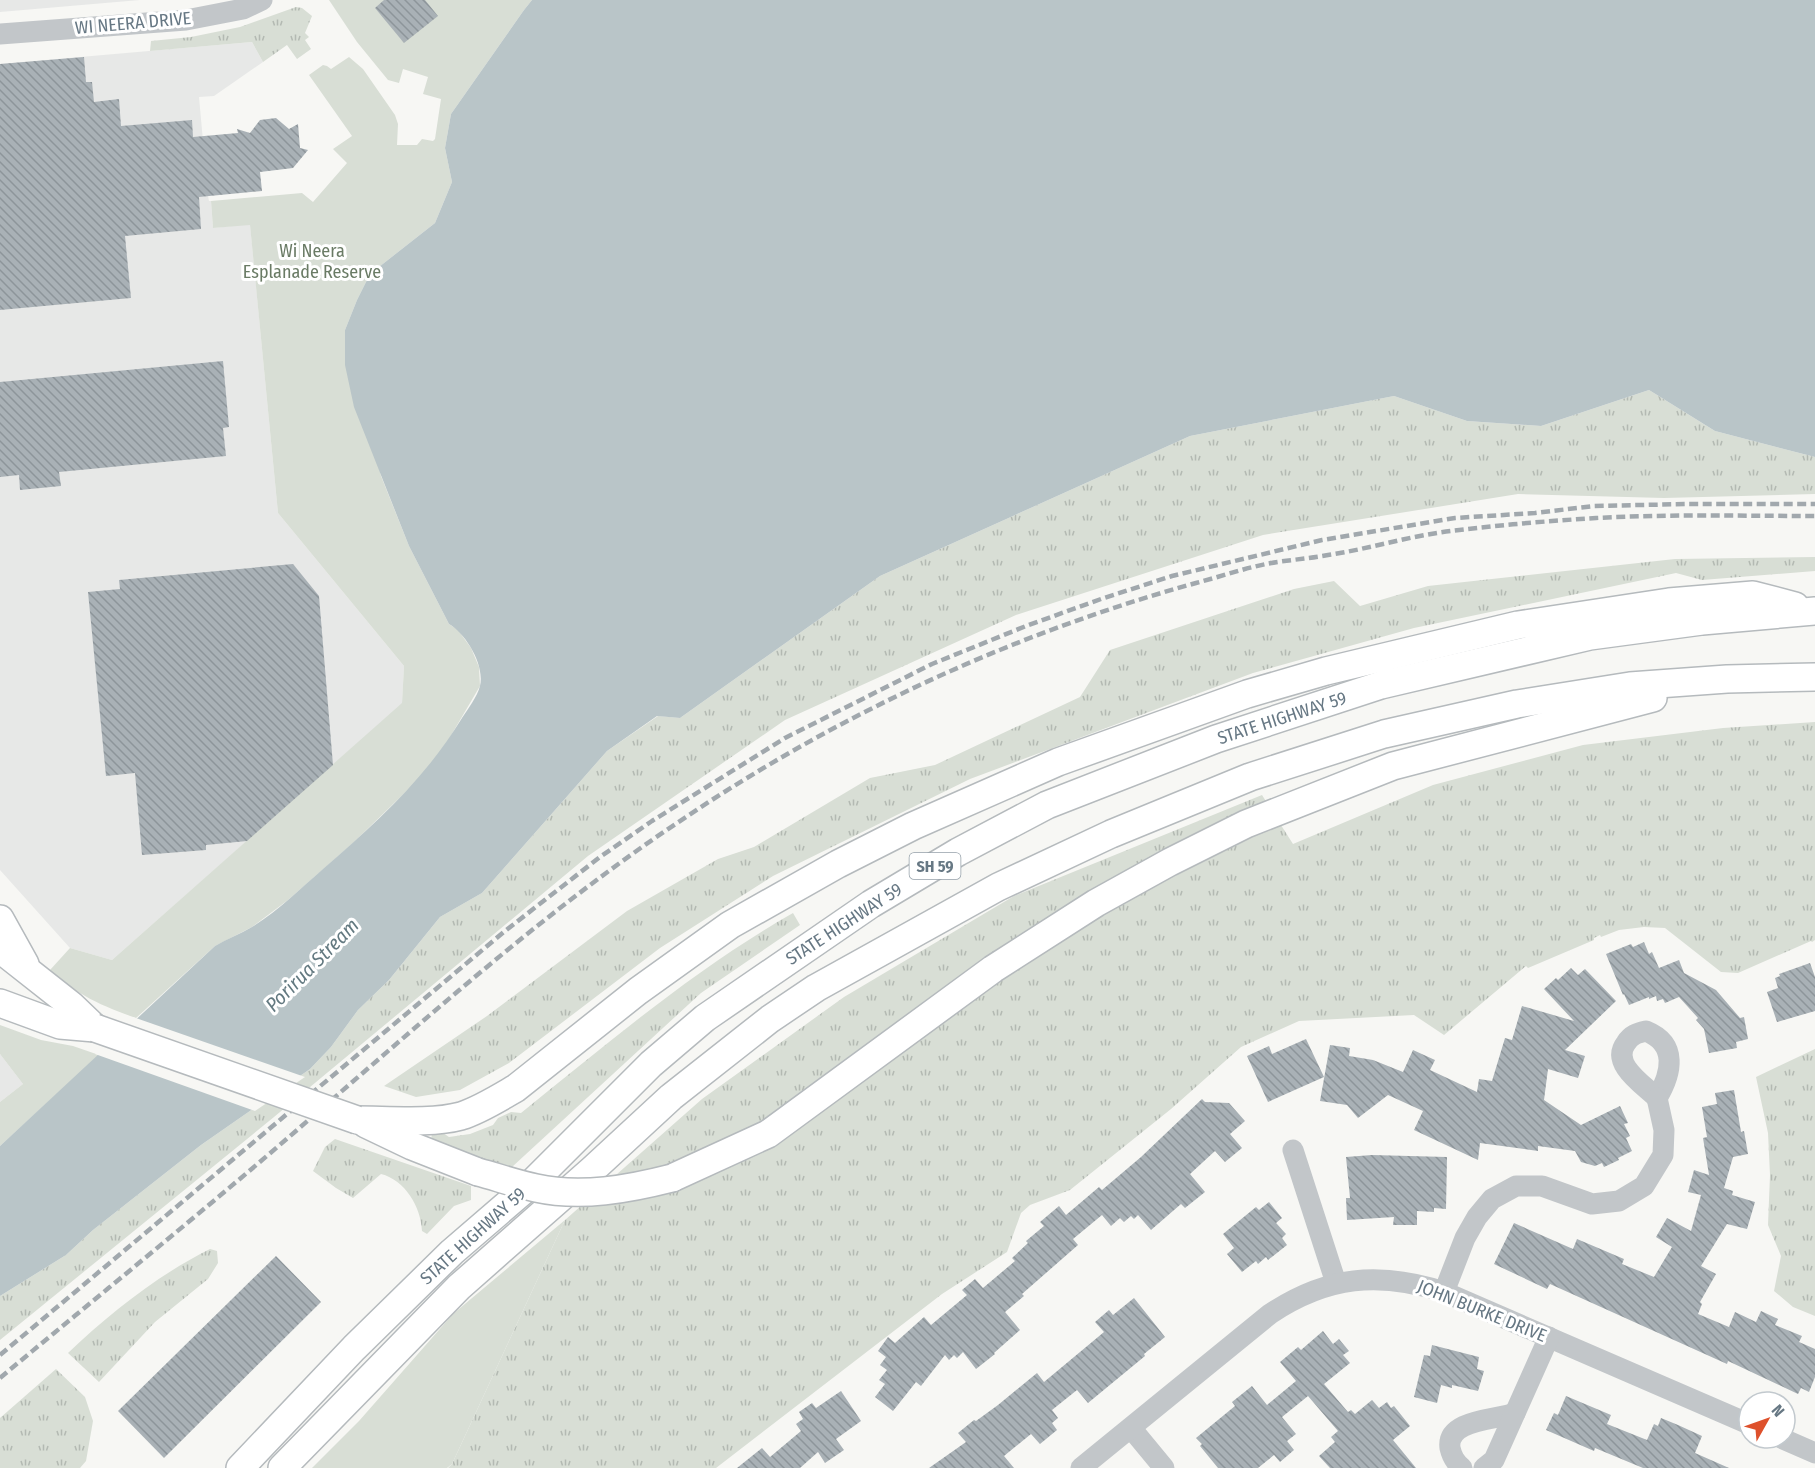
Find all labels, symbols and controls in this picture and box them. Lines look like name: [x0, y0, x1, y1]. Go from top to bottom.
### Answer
street label: WI NEERA DRIVE: [74, 7, 192, 39]
park label: Wi Neera Esplanade Reserve: [243, 240, 381, 283]
street label: STATE HIGHWAY 59: [1215, 687, 1349, 749]
road number: SH 59: [910, 853, 960, 879]
street label: STATE HIGHWAY 59: [782, 878, 906, 970]
water label: Porirua Stream: [260, 913, 364, 1017]
street label: STATE HIGHWAY 59: [416, 1183, 530, 1289]
street label: JOHN BURKE DRIVE: [1414, 1275, 1550, 1347]
north arrow: [1737, 1390, 1797, 1450]
text: N: [1768, 1401, 1788, 1420]

